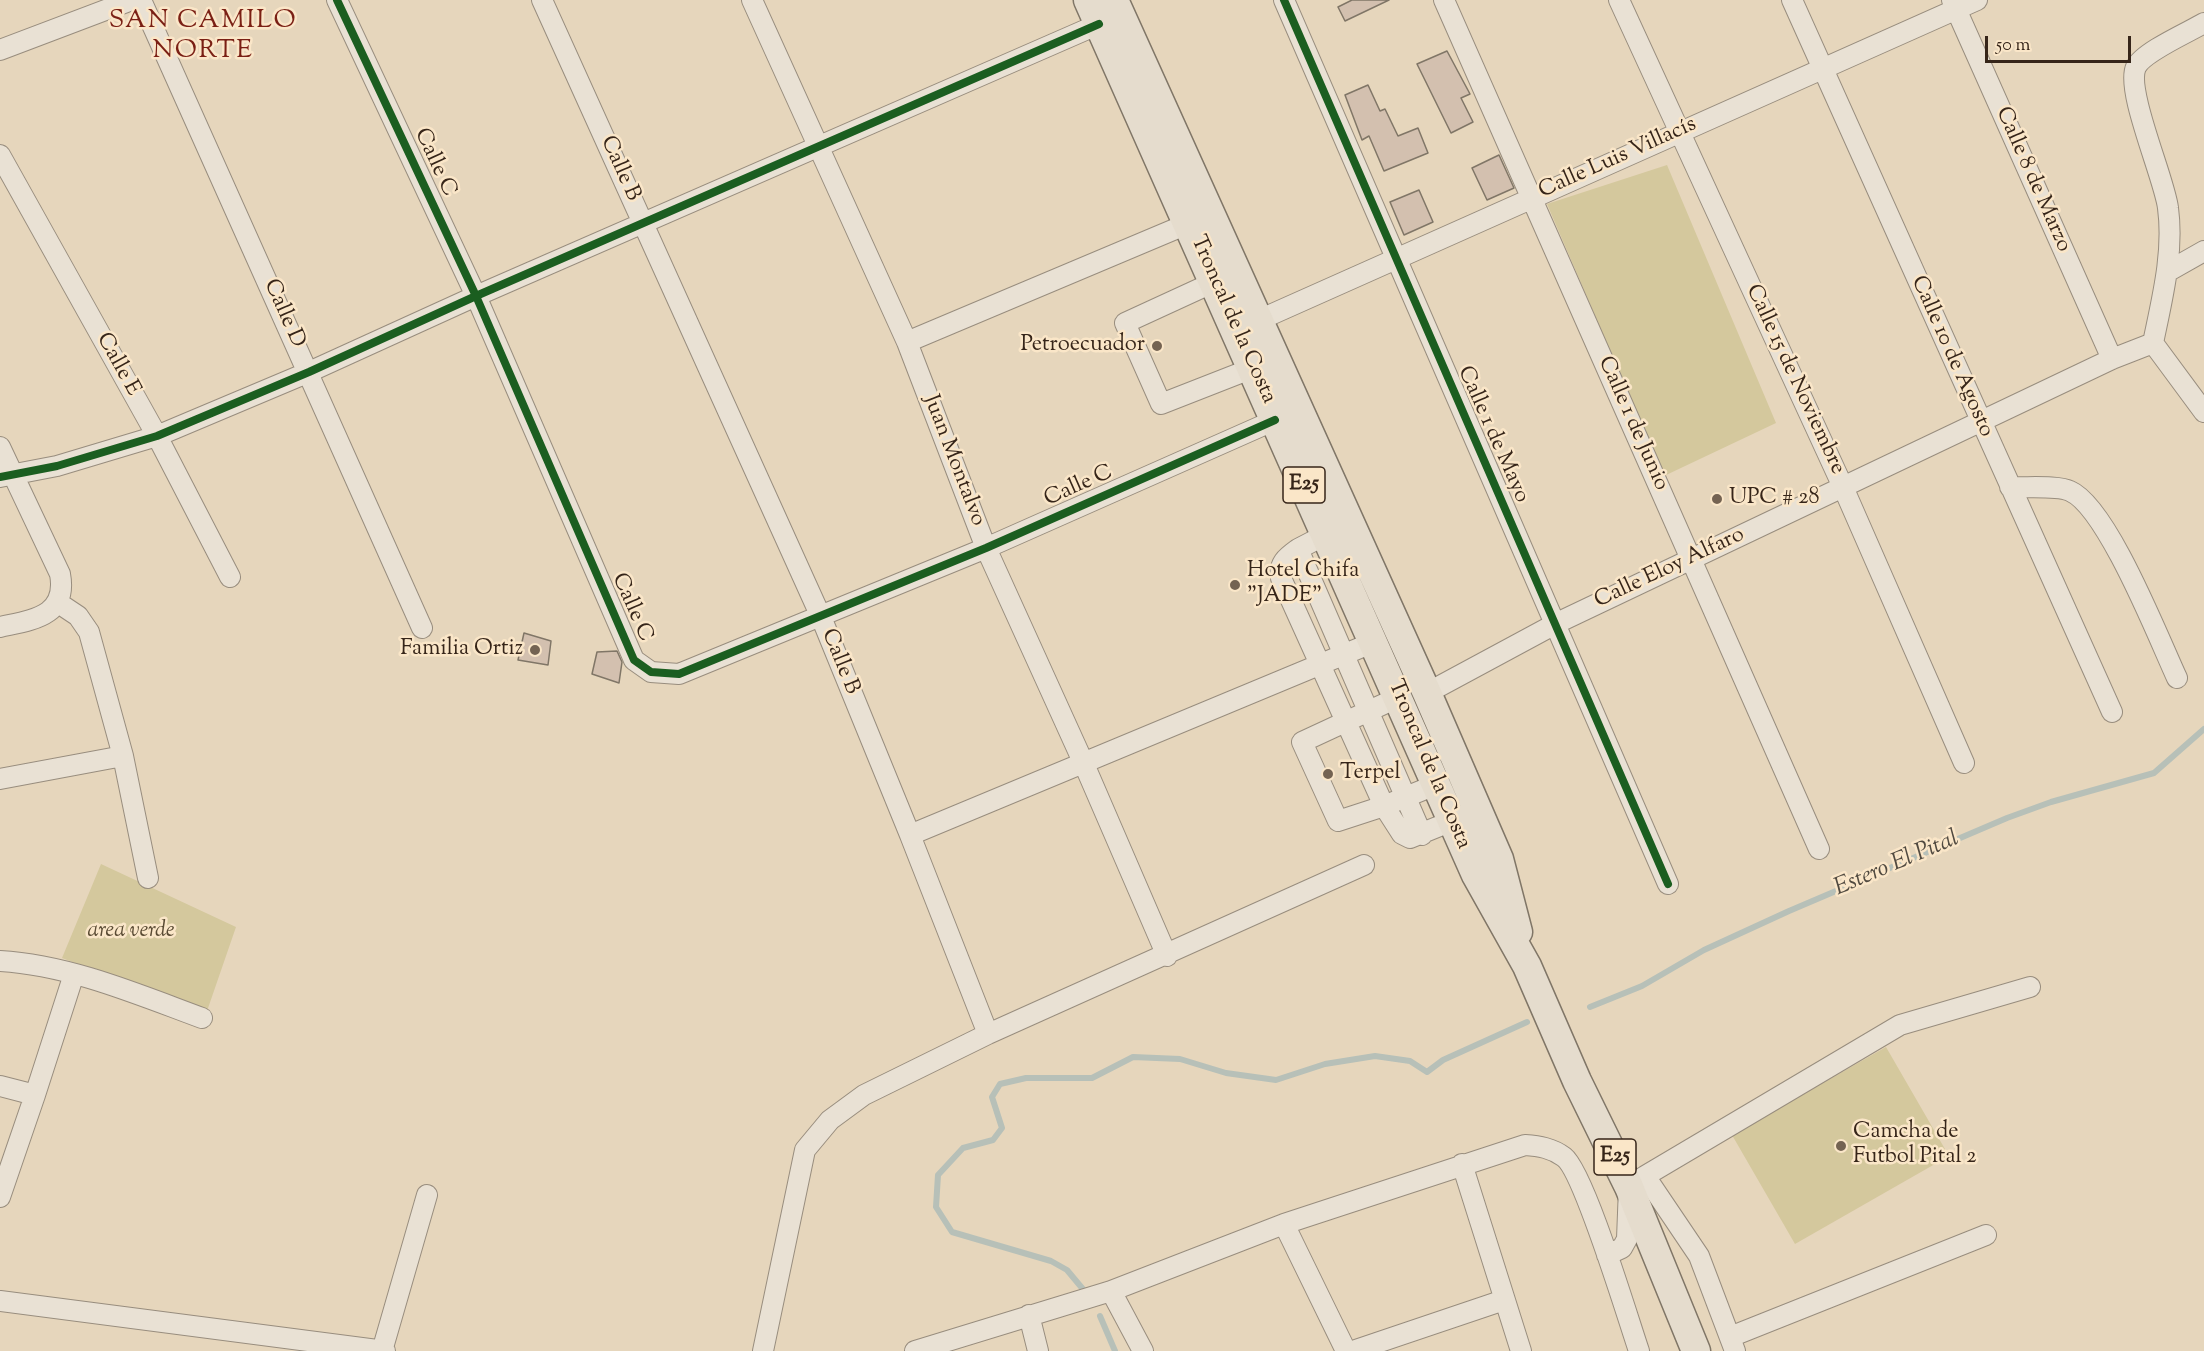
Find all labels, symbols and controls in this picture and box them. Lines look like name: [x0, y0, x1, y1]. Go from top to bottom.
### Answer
district label: SAN CAMILO NORTE: [109, 7, 297, 68]
scale bar: [1988, 24, 2134, 62]
text: 50 m: [1996, 33, 2030, 59]
street label: Calle 8 de Marzo: [1988, 103, 2076, 257]
street label: Calle Luis Villacís: [1535, 112, 1701, 206]
street label: Calle C: [407, 125, 461, 201]
street label: Calle B: [593, 132, 645, 206]
street label: Troncal de la Costa: [1183, 232, 1281, 408]
street label: Calle 10 de Agosto: [1904, 272, 1998, 442]
street label: Calle D: [256, 276, 310, 352]
street label: Calle 15 de Noviembre: [1738, 281, 1850, 479]
street label: Calle E: [89, 329, 145, 401]
place label: Petroecuador: [1020, 333, 1145, 359]
marker: Petroecuador: [1150, 339, 1164, 353]
street label: Calle 1 de Junio: [1591, 353, 1673, 495]
street label: Calle 1 de Mayo: [1450, 363, 1534, 507]
street label: Juan Montalvo: [916, 392, 990, 530]
street label: Calle C: [1041, 460, 1117, 514]
road number: E25: [1283, 467, 1325, 503]
place label: UPC # 28: [1729, 486, 1819, 512]
marker: UPC # 28: [1710, 492, 1724, 506]
street label: Calle Eloy Alfaro: [1591, 523, 1749, 615]
place label: Hotel Chifa "JADE": [1247, 559, 1359, 610]
street label: Calle C: [604, 570, 658, 646]
marker: Hotel Chifa "JADE": [1228, 578, 1242, 592]
street label: Calle B: [814, 625, 864, 699]
place label: Familia Ortiz: [400, 637, 523, 663]
marker: Familia Ortiz: [528, 643, 542, 657]
street label: Troncal de la Costa: [1380, 676, 1476, 854]
place label: Terpel: [1340, 761, 1401, 787]
marker: Terpel: [1321, 767, 1335, 781]
water label: Estero El Pital: [1830, 826, 1964, 904]
park label: area verde: [87, 919, 175, 945]
place label: Camcha de Futbol Pital 2: [1853, 1120, 1977, 1172]
road number: E25: [1594, 1139, 1636, 1175]
marker: Camcha de Futbol Pital 2: [1834, 1139, 1848, 1153]

